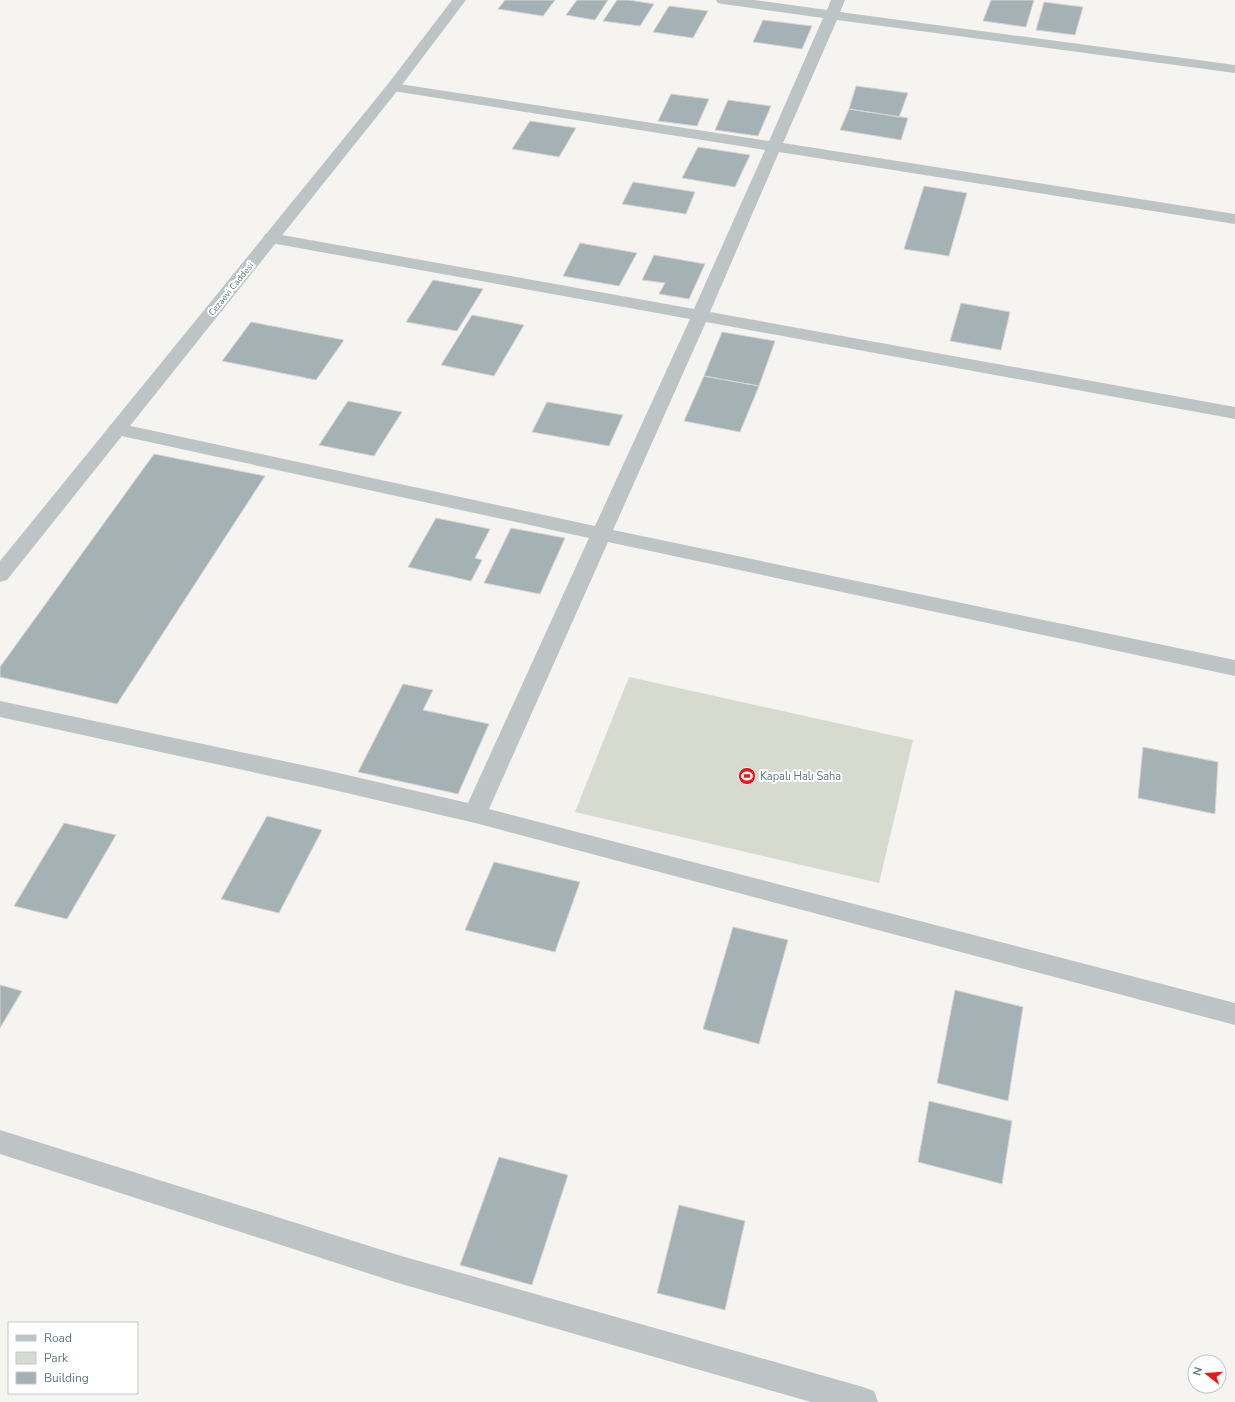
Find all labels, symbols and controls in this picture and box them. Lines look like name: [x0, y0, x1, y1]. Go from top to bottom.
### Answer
street label: Cezaevi Caddesi: [206, 260, 256, 318]
sports icon: Kapalı Halı Saha: [737, 766, 757, 786]
place label: Kapalı Halı Saha: [760, 769, 841, 784]
legend: [8, 1322, 138, 1394]
text: Road: [44, 1330, 72, 1346]
text: Park: [44, 1350, 69, 1366]
north arrow: [1187, 1354, 1227, 1394]
text: N: [1190, 1365, 1206, 1377]
text: Building: [44, 1370, 89, 1386]

